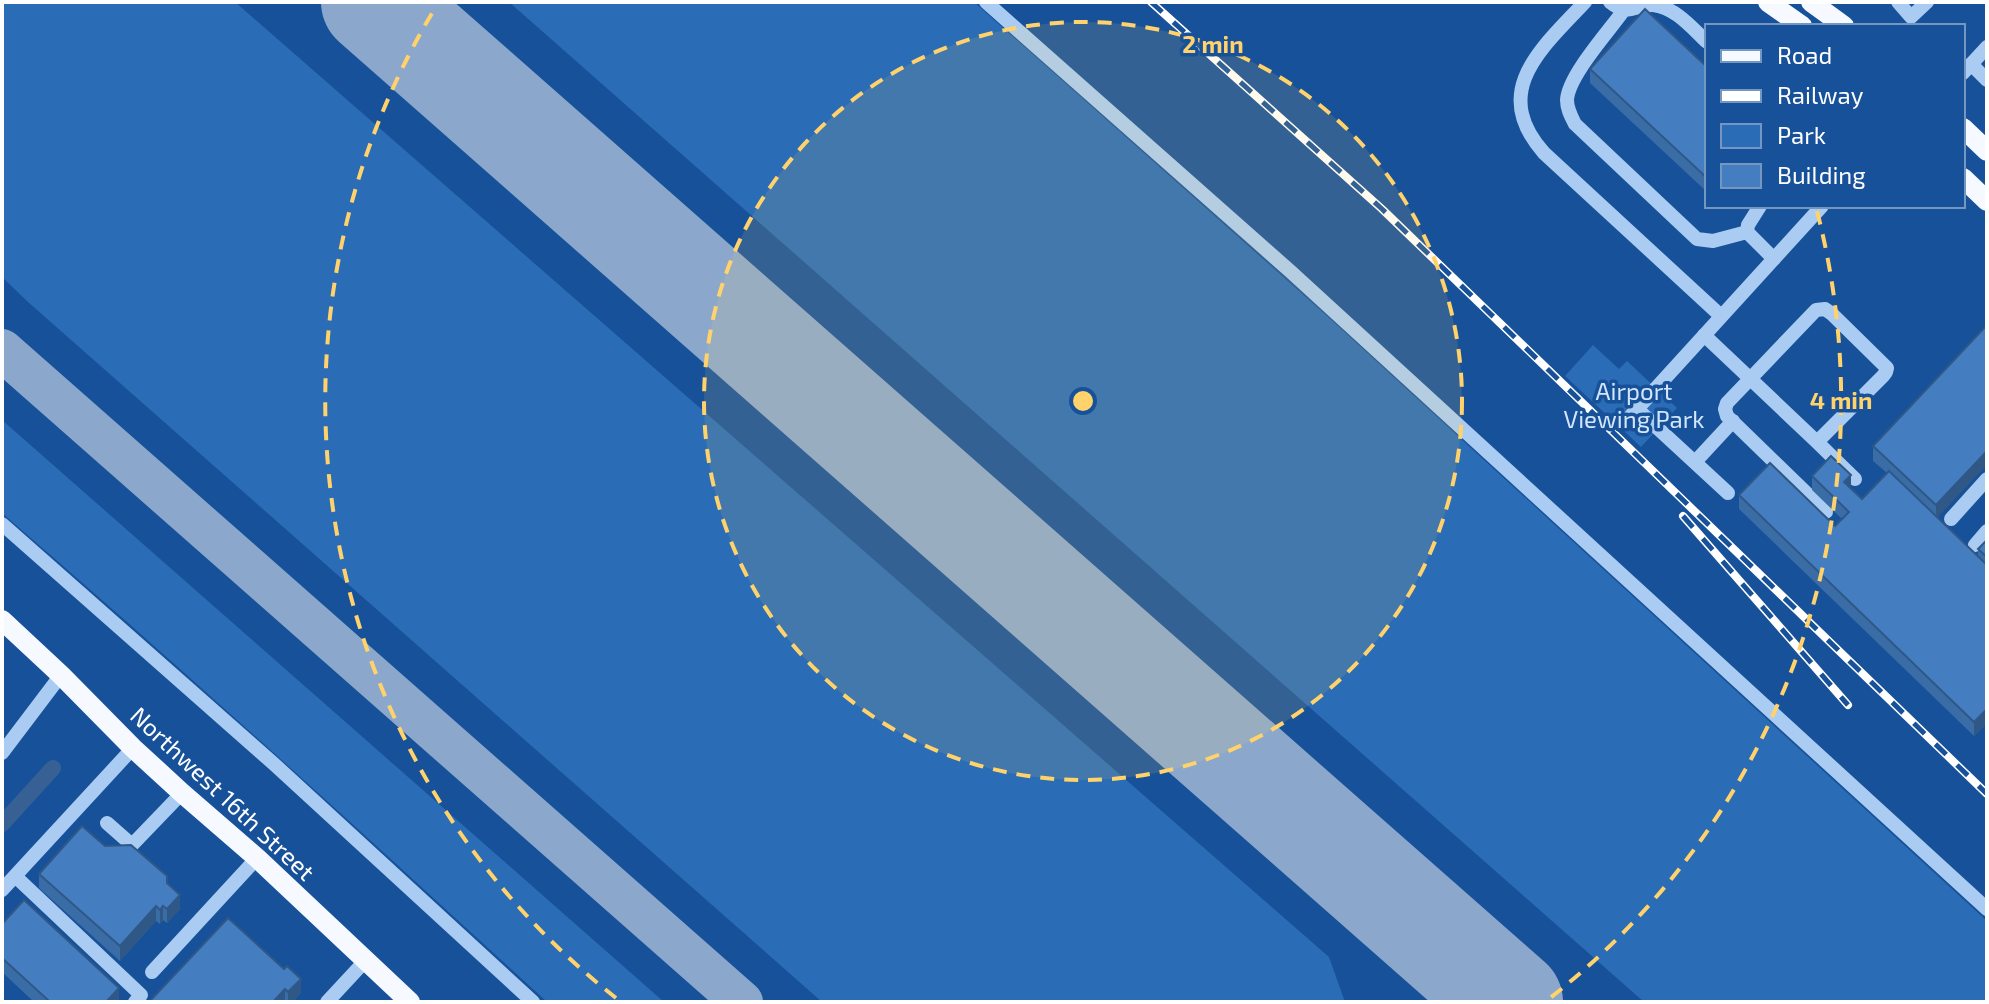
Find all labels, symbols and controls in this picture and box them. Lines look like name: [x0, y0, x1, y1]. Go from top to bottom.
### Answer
legend: [1705, 24, 1965, 208]
text: 2 min: [1182, 29, 1244, 58]
text: Road: [1777, 40, 1832, 69]
text: Railway: [1777, 80, 1864, 109]
text: Park: [1777, 120, 1826, 149]
text: Building: [1777, 160, 1866, 189]
park label: Airport Viewing Park: [1564, 376, 1704, 433]
text: 4 min: [1810, 385, 1872, 414]
centre of rings: [1069, 387, 1097, 415]
street label: Northwest 16th Street: [125, 700, 321, 886]

